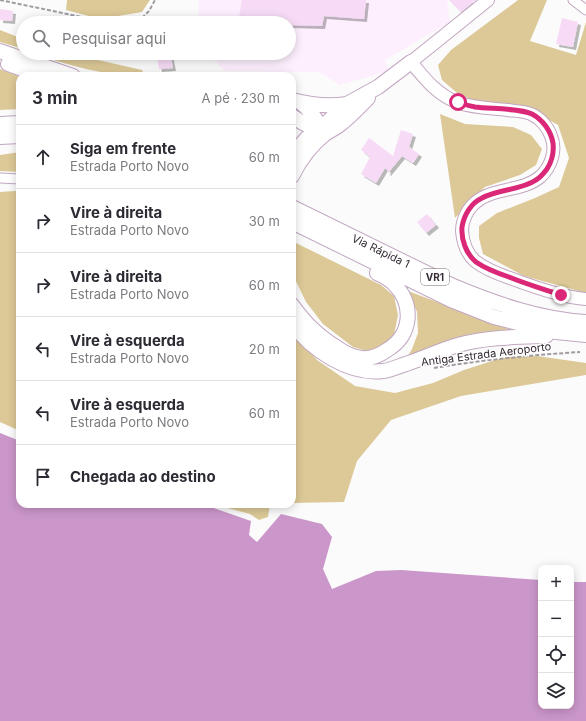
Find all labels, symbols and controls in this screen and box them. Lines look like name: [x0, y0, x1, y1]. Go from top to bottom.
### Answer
search box: [16, 16, 296, 60]
icon: search: [30, 27, 52, 49]
text: Pesquisar aqui: [62, 29, 166, 48]
text: 3 min: [32, 88, 78, 108]
text: A pé · 230 m: [202, 90, 280, 106]
route start: [449, 93, 467, 111]
text: Siga em frente: [70, 139, 176, 158]
icon: ahead: [32, 146, 54, 168]
text: 60 m: [249, 149, 280, 165]
text: Estrada Porto Novo: [70, 158, 189, 174]
text: Vire à direita: [70, 203, 162, 222]
icon: right: [32, 210, 54, 232]
text: 30 m: [249, 213, 280, 229]
text: Estrada Porto Novo: [70, 222, 189, 238]
street label: Via Rápida 1: [350, 231, 412, 271]
text: Vire à direita: [70, 267, 162, 286]
road number: VR1: [421, 269, 449, 285]
icon: right: [32, 274, 54, 296]
text: 60 m: [249, 277, 280, 293]
text: Estrada Porto Novo: [70, 286, 189, 302]
route end: [552, 286, 570, 304]
text: Vire à esquerda: [70, 331, 185, 350]
icon: left: [32, 338, 54, 360]
street label: Antiga Estrada Aeroporto: [420, 339, 552, 369]
text: 20 m: [249, 341, 280, 357]
text: Estrada Porto Novo: [70, 350, 189, 366]
text: Vire à esquerda: [70, 395, 185, 414]
icon: left: [32, 402, 54, 424]
text: 60 m: [249, 405, 280, 421]
text: Estrada Porto Novo: [70, 414, 189, 430]
icon: arrive: [32, 466, 54, 488]
text: Chegada ao destino: [70, 467, 216, 486]
map controls: [538, 565, 574, 709]
button: +: [538, 565, 574, 601]
button: −: [538, 601, 574, 637]
button: locate: [538, 637, 574, 673]
button: layers: [538, 673, 574, 709]

